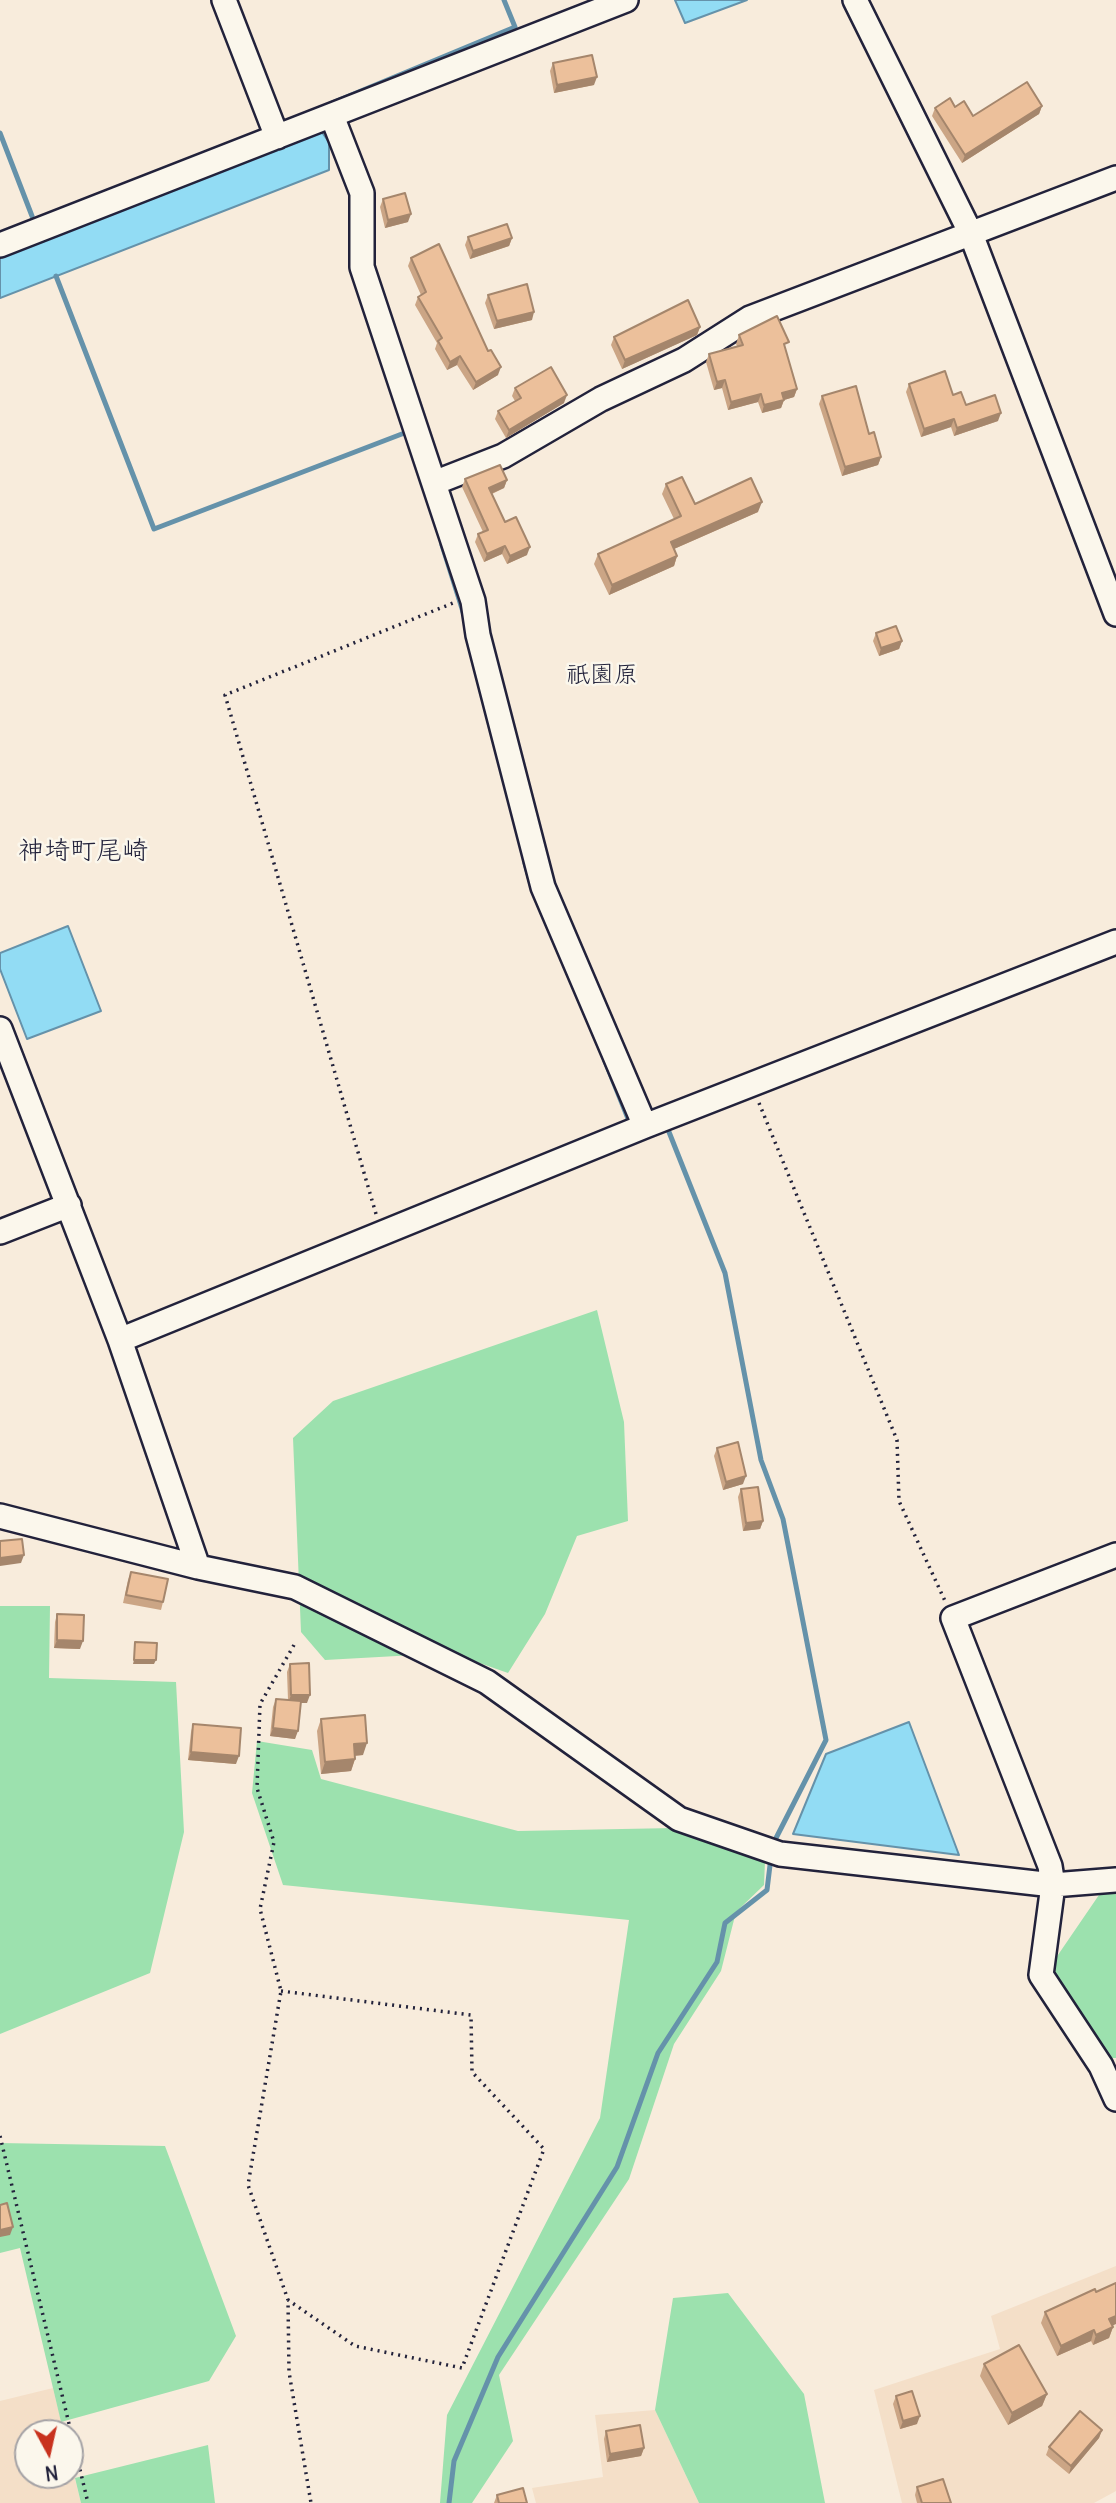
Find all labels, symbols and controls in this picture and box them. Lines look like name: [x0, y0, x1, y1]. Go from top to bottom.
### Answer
district label: 祇園原: [566, 661, 638, 689]
district label: 神埼町尾崎: [18, 836, 148, 868]
north arrow: [14, 2419, 84, 2489]
text: N: [43, 2460, 60, 2486]

